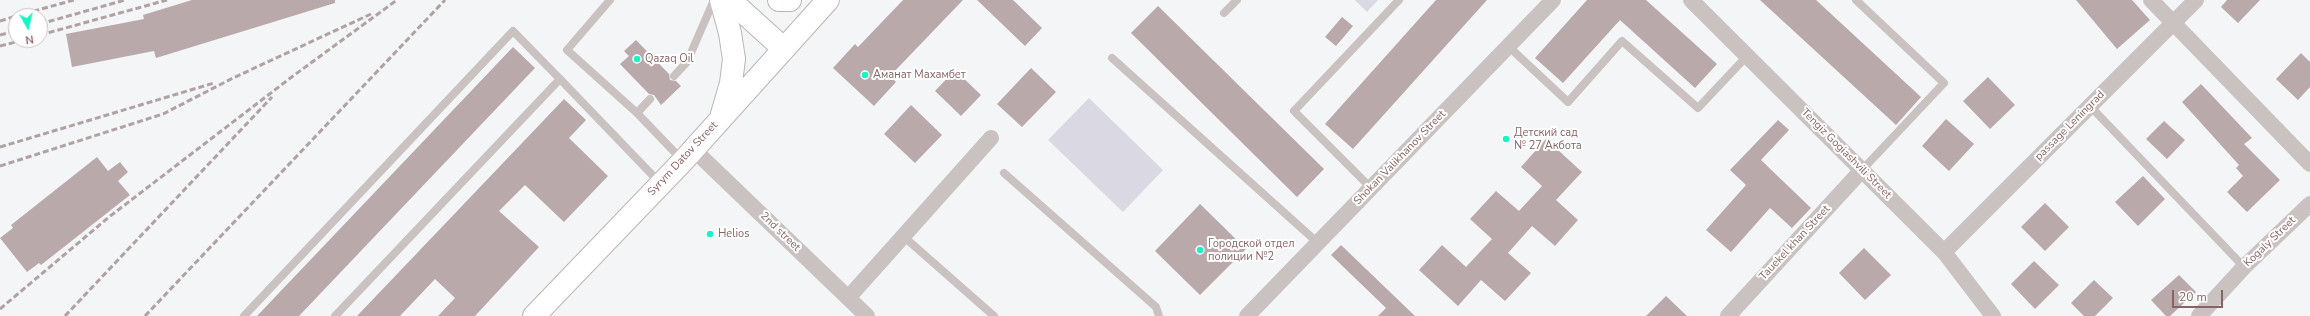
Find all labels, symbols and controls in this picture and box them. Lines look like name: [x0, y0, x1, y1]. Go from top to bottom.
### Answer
north arrow: [8, 8, 48, 48]
text: N: [24, 31, 35, 47]
place label: Qazaq Oil: [645, 52, 694, 66]
marker: Qazaq Oil: [632, 54, 642, 64]
place label: Аманат Махамбет: [873, 68, 966, 82]
marker: Аманат Махамбет: [860, 70, 870, 80]
street label: passage Leningrad: [2032, 88, 2108, 164]
street label: Tengiz Gogiashvili Street: [1798, 106, 1894, 202]
street label: Shokan Valikhanov Street: [1351, 108, 1449, 208]
street label: Syrym Datov Street: [645, 119, 721, 199]
place label: Детский сад № 27 Акбота: [1514, 126, 1582, 152]
marker: Детский сад № 27 Акбота: [1501, 134, 1511, 144]
street label: Tauekel khan Street: [1757, 203, 1833, 283]
street label: 2nd street: [757, 210, 803, 254]
street label: Kogaly Street: [2241, 214, 2299, 270]
place label: Helios: [718, 227, 749, 241]
marker: Helios: [705, 229, 715, 239]
place label: Городской отдел полиции №2: [1208, 237, 1294, 263]
marker: Городской отдел полиции №2: [1195, 245, 1205, 255]
scale bar: [2174, 282, 2225, 308]
text: 20 m: [2179, 289, 2207, 305]

